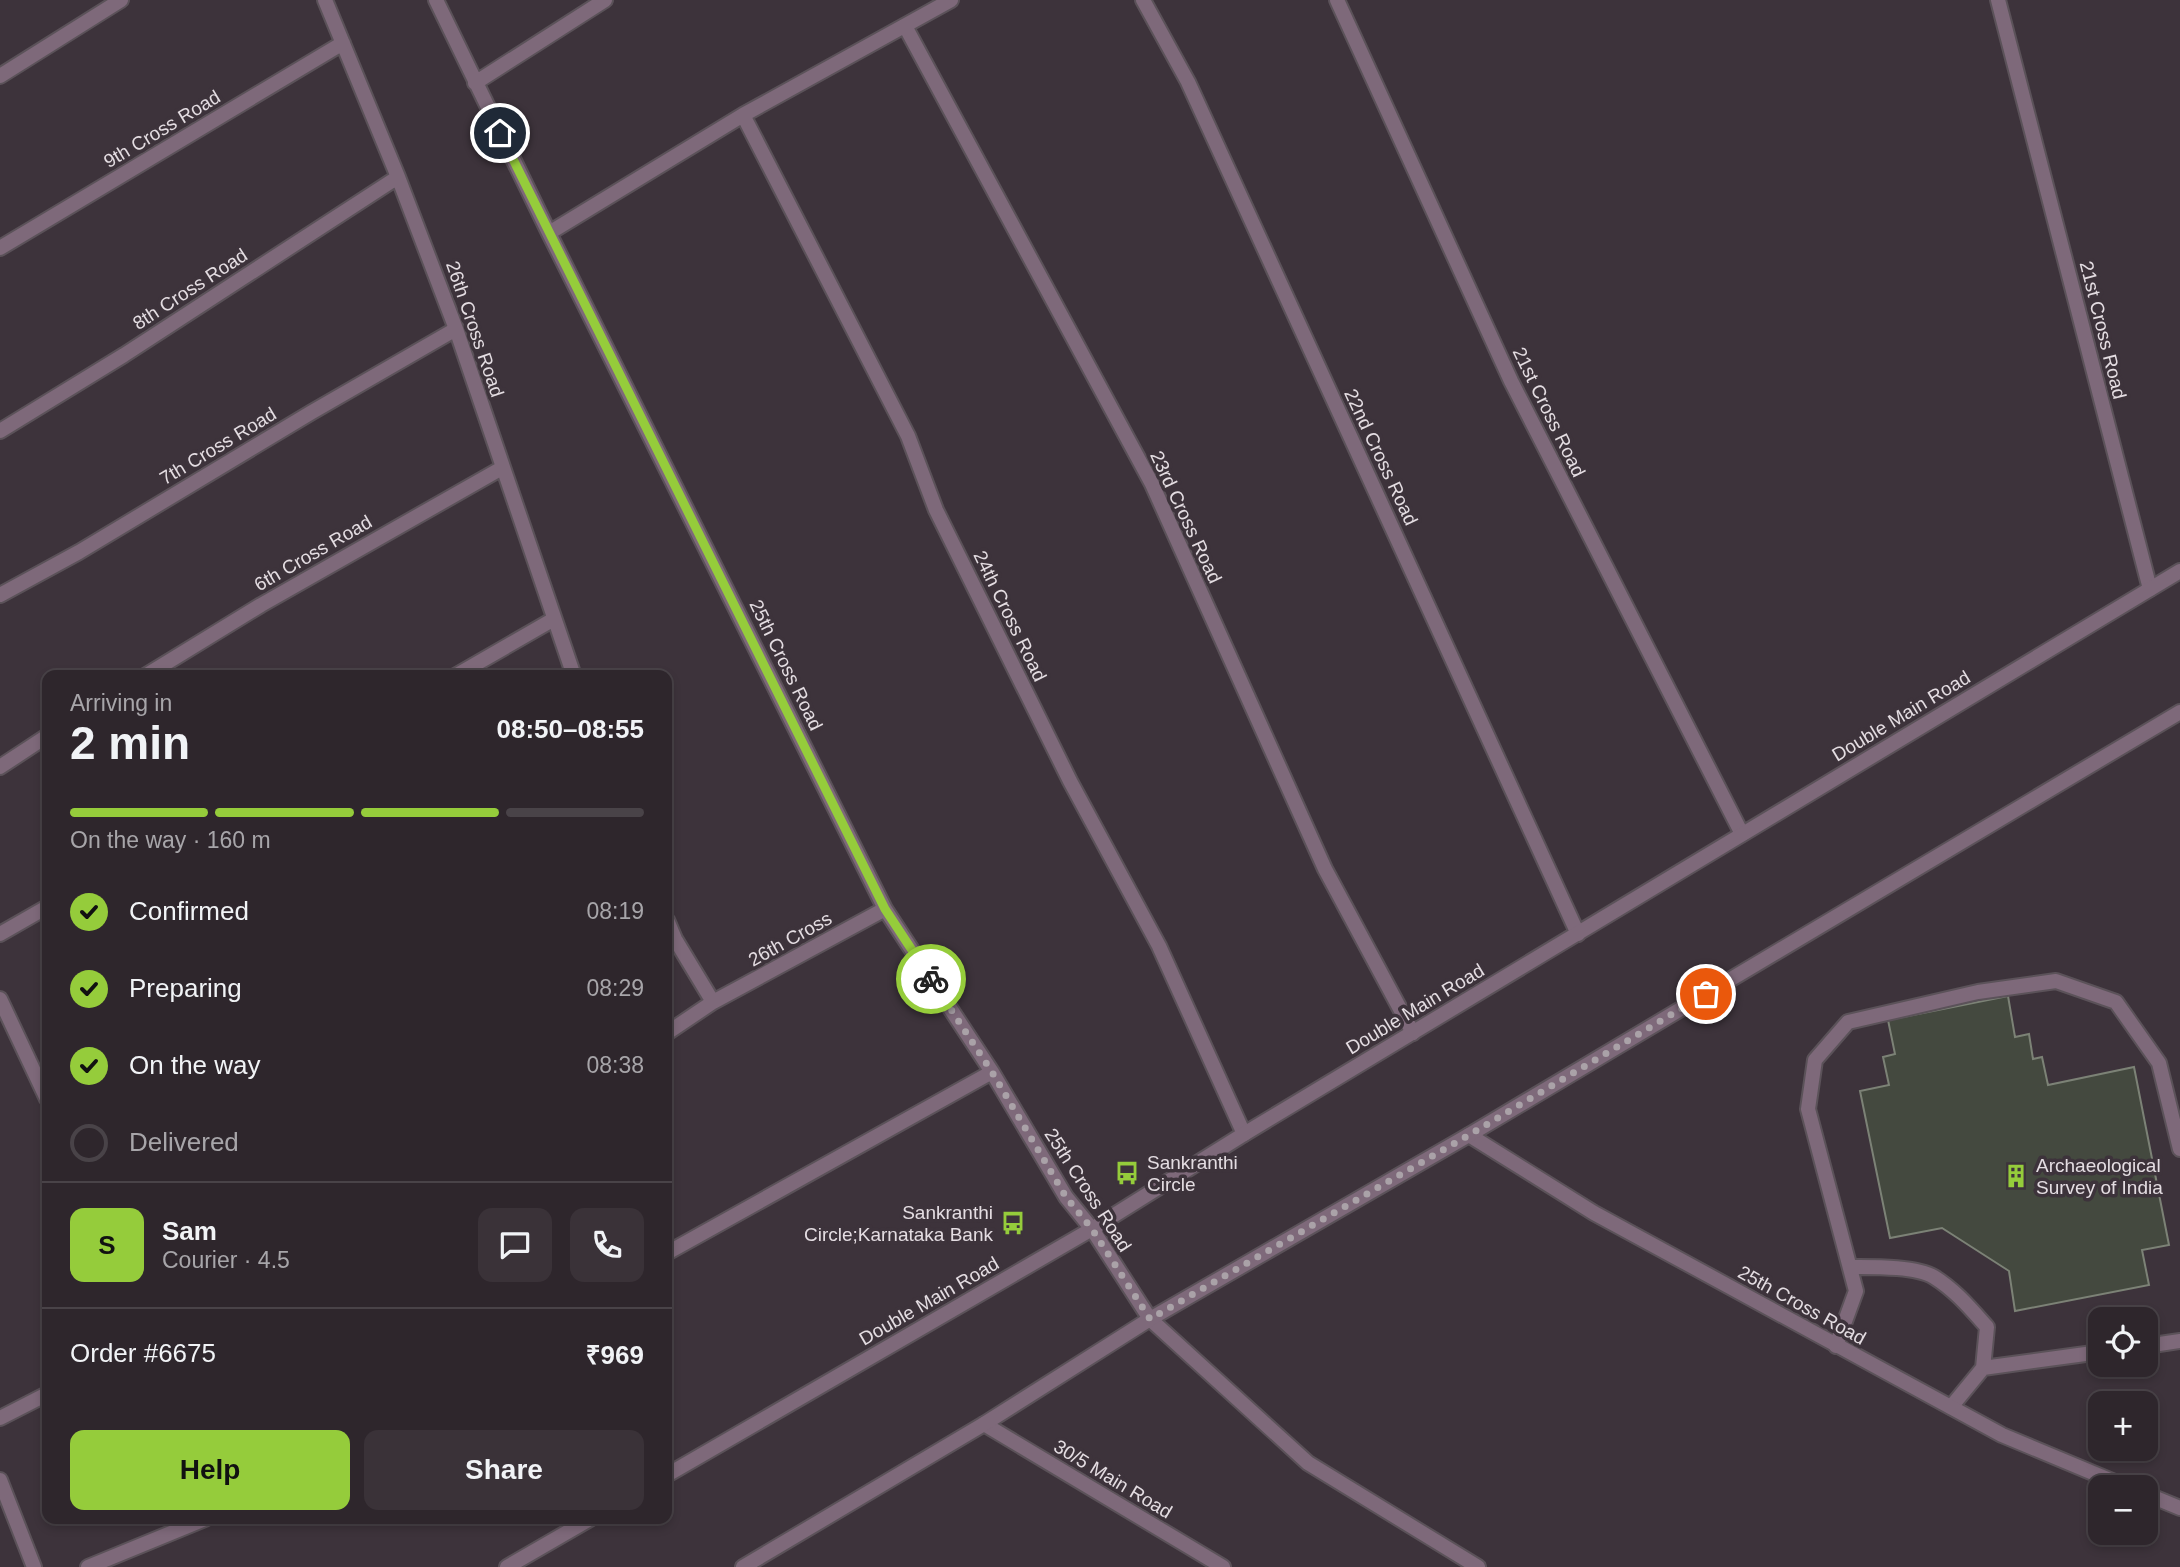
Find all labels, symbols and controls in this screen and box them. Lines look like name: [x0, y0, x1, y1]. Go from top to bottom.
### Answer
street label: 9th Cross Road: [100, 86, 224, 172]
pin: [470, 103, 530, 163]
icon: home: [481, 114, 519, 152]
street label: 8th Cross Road: [129, 244, 251, 334]
street label: 26th Cross Road: [442, 258, 508, 400]
street label: 21st Cross Road: [2076, 259, 2130, 401]
street label: 21st Cross Road: [1509, 344, 1589, 480]
street label: 22nd Cross Road: [1340, 386, 1422, 528]
street label: 7th Cross Road: [156, 403, 280, 489]
street label: 23rd Cross Road: [1146, 447, 1226, 587]
street label: 6th Cross Road: [251, 511, 375, 595]
street label: 24th Cross Road: [969, 547, 1051, 685]
street label: 25th Cross Road: [745, 596, 827, 734]
street label: Double Main Road: [1828, 666, 1974, 766]
text: Arriving in: [70, 690, 172, 716]
text: 08:50–08:55: [497, 714, 644, 744]
text: 2 min: [70, 717, 190, 769]
text: On the way · 160 m: [70, 827, 271, 853]
icon: check: [70, 893, 108, 931]
text: Confirmed: [129, 896, 249, 926]
text: 08:19: [586, 898, 644, 924]
street label: 26th Cross: [745, 908, 835, 970]
courier: [896, 944, 966, 1014]
street label: Double Main Road: [1342, 959, 1488, 1059]
icon: bike: [912, 960, 950, 998]
pin: [1676, 964, 1736, 1024]
icon: check: [70, 970, 108, 1008]
text: Preparing: [129, 973, 242, 1003]
text: 08:29: [586, 975, 644, 1001]
icon: bag: [1687, 975, 1725, 1013]
icon: check: [70, 1047, 108, 1085]
text: On the way: [129, 1050, 261, 1080]
text: 08:38: [586, 1052, 644, 1078]
street label: 25th Cross Road: [1040, 1124, 1136, 1256]
text: Delivered: [129, 1127, 239, 1157]
place label: Sankranthi Circle: [1147, 1152, 1238, 1195]
place label: Archaeological Survey of India: [2036, 1155, 2163, 1198]
bus stop icon: Sankranthi Circle: [1113, 1159, 1141, 1187]
building icon: Archaeological Survey of India: [2002, 1162, 2030, 1190]
place label: Sankranthi Circle;Karnataka Bank: [804, 1202, 993, 1245]
button: chat: [478, 1208, 552, 1282]
button: phone: [570, 1208, 644, 1282]
bus stop icon: Sankranthi Circle;Karnataka Bank: [999, 1209, 1027, 1237]
text: Sam: [162, 1216, 217, 1246]
text: S: [98, 1230, 116, 1260]
text: Courier · 4.5: [162, 1247, 290, 1273]
street label: Double Main Road: [856, 1253, 1002, 1349]
street label: 25th Cross Road: [1735, 1261, 1869, 1349]
map controls: [2088, 1307, 2158, 1545]
button: locate: [2088, 1307, 2158, 1377]
text: Order #6675: [70, 1338, 216, 1368]
text: ₹969: [586, 1340, 644, 1370]
button: +: [2088, 1391, 2158, 1461]
button: Help: [70, 1430, 350, 1510]
button: Share: [364, 1430, 644, 1510]
street label: 30/5 Main Road: [1050, 1435, 1176, 1523]
button: −: [2088, 1475, 2158, 1545]

